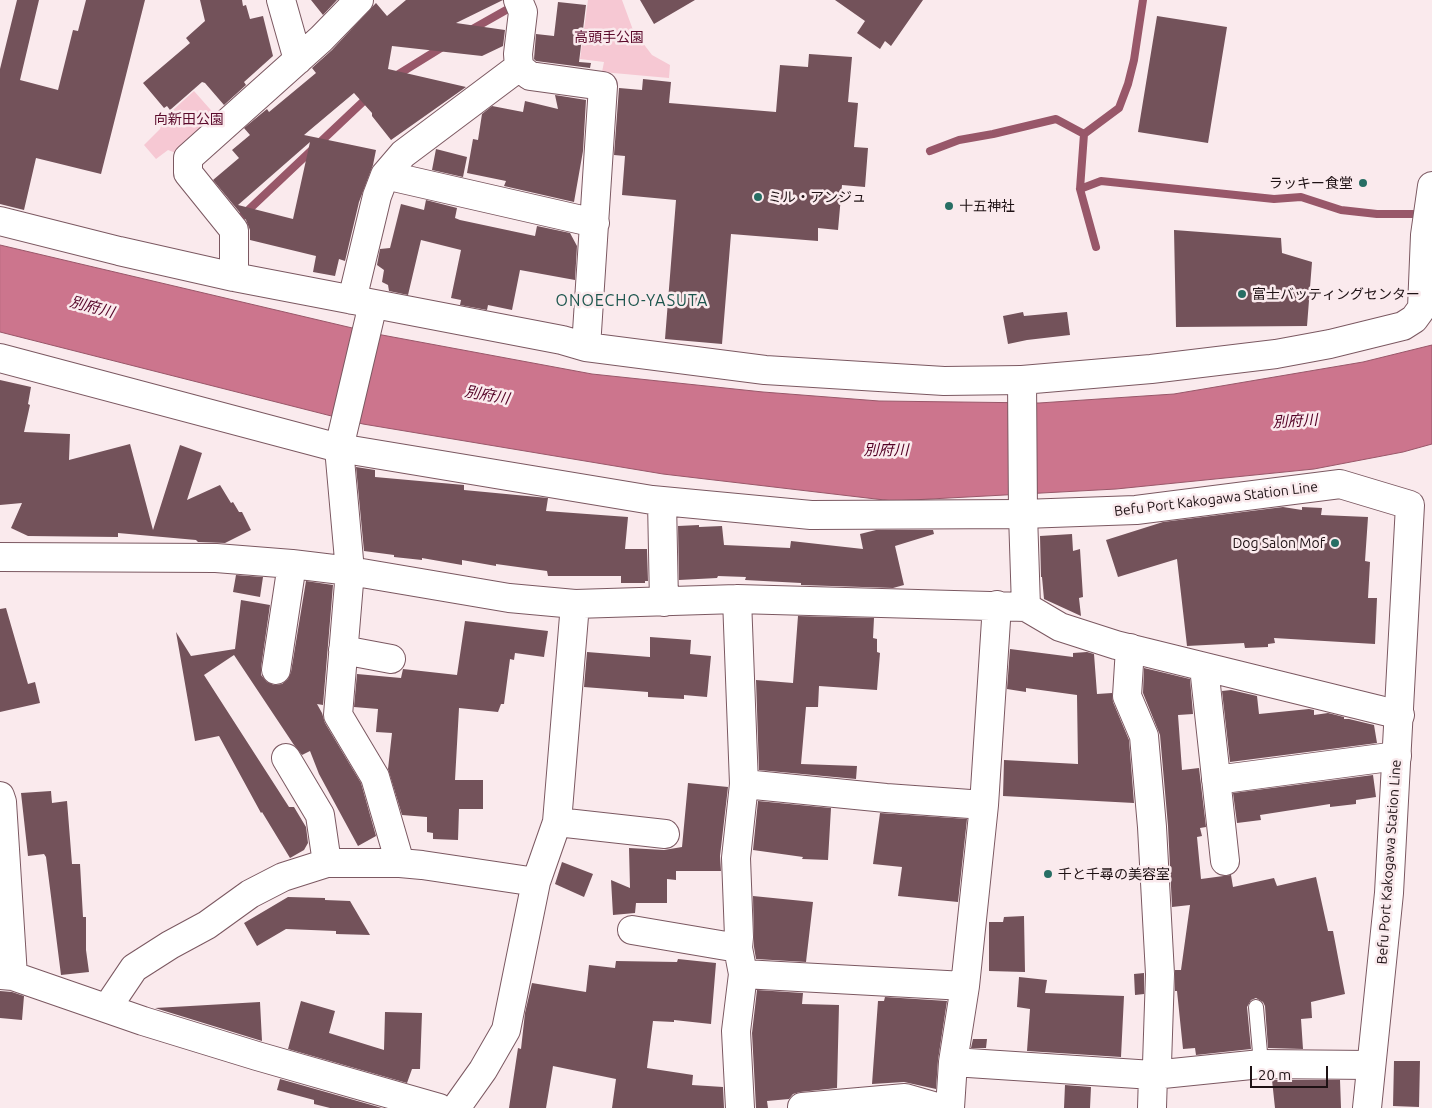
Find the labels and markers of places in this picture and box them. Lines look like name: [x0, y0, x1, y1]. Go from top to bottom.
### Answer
place label: ラッキー食堂: [1269, 175, 1353, 191]
marker: ラッキー食堂: [1357, 177, 1369, 189]
place label: ミル・アンジュ: [768, 189, 866, 205]
marker: ミル・アンジュ: [752, 191, 764, 203]
place label: 十五神社: [959, 198, 1015, 214]
marker: 十五神社: [943, 200, 955, 212]
place label: 富士バッティングセンター: [1252, 286, 1420, 302]
marker: 富士バッティングセンター: [1236, 288, 1248, 300]
place label: Dog Salon Mof: [1232, 535, 1325, 551]
marker: Dog Salon Mof: [1329, 537, 1341, 549]
place label: 千と千尋の美容室: [1058, 866, 1170, 882]
marker: 千と千尋の美容室: [1042, 868, 1054, 880]

